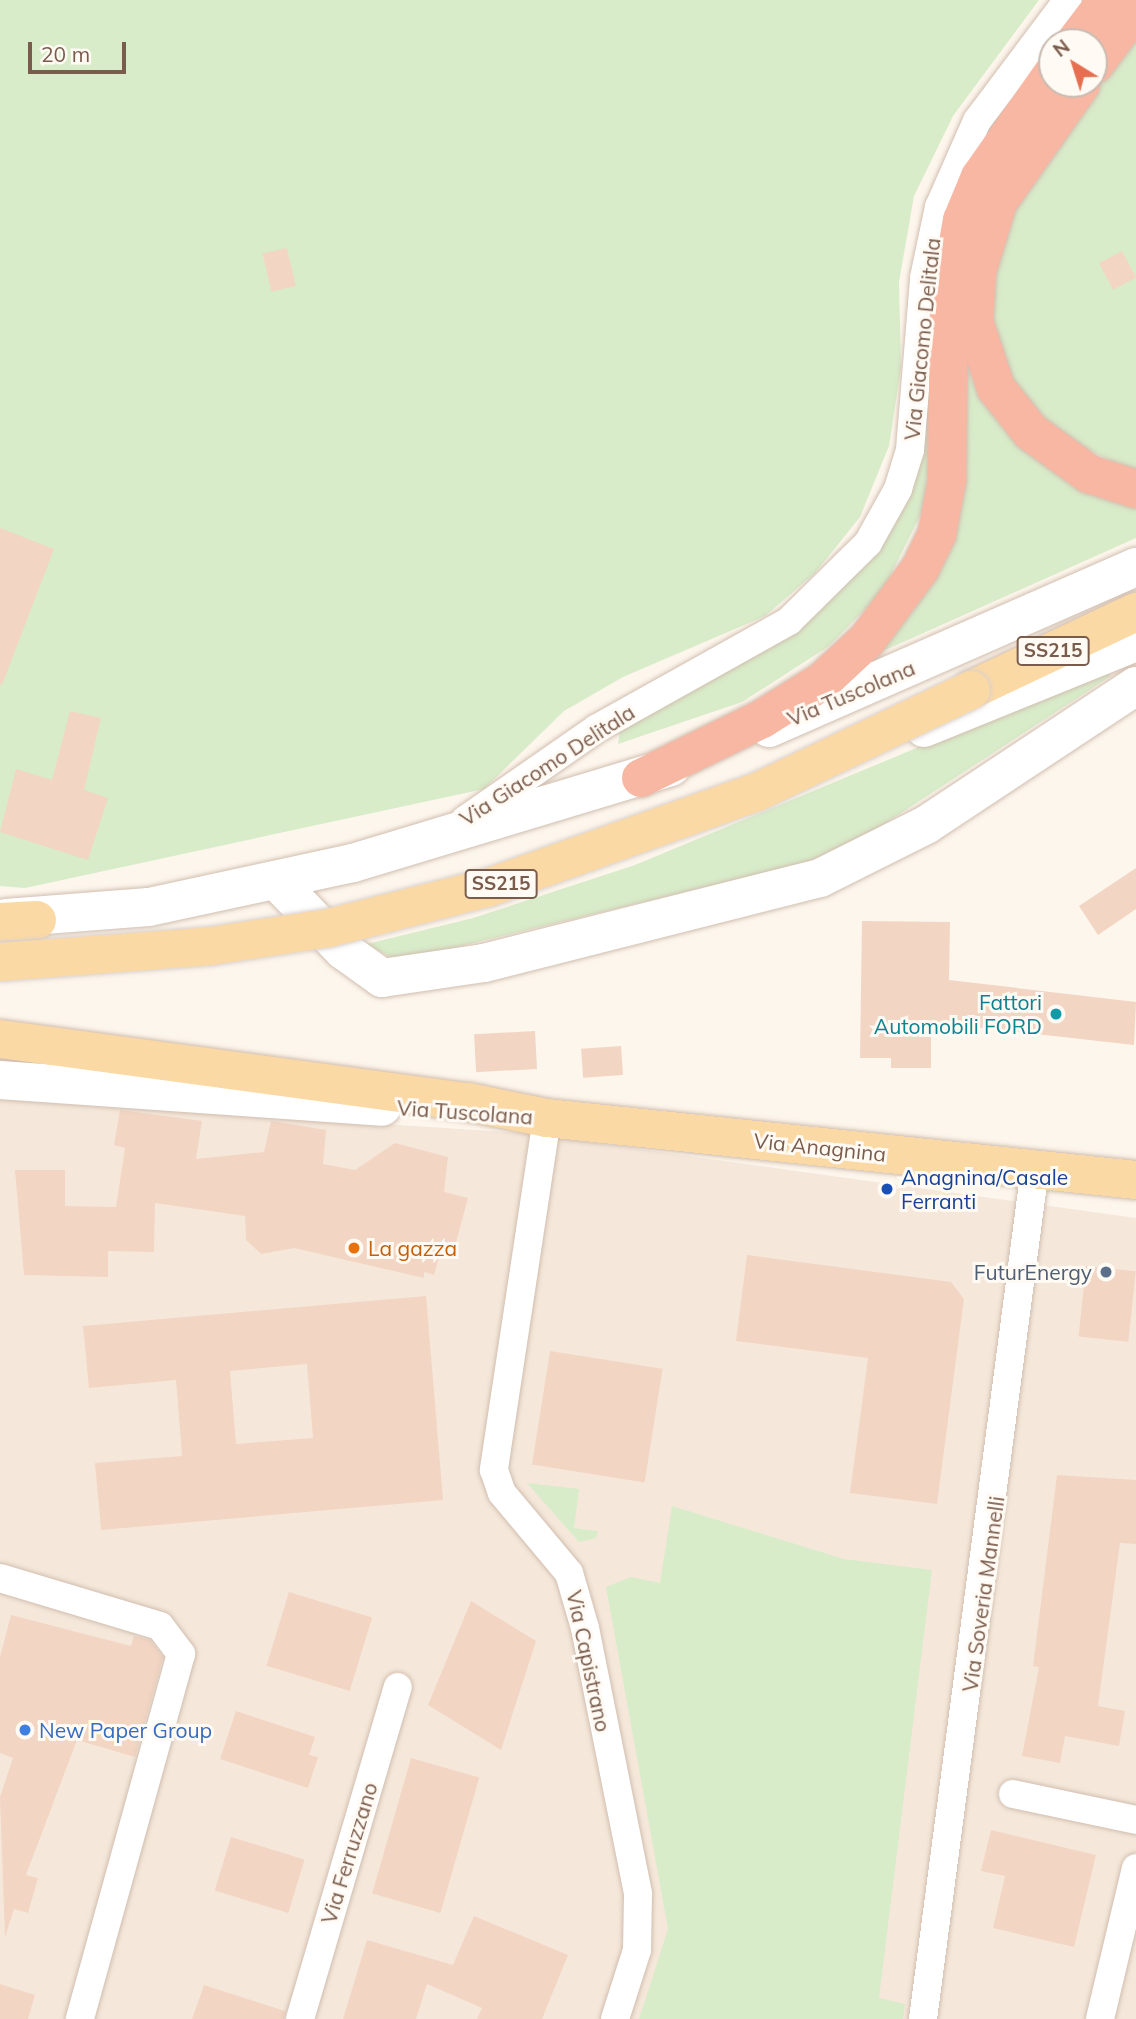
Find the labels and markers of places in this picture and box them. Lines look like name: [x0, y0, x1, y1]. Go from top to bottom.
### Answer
place label: Fattori Automobili FORD: [874, 989, 1042, 1039]
marker: Fattori Automobili FORD: [1048, 1006, 1064, 1022]
place label: Anagnina/Casale Ferranti: [901, 1164, 1068, 1214]
marker: Anagnina/Casale Ferranti: [879, 1181, 895, 1197]
place label: La gazza: [368, 1235, 457, 1261]
marker: La gazza: [346, 1240, 362, 1256]
place label: FuturEnergy: [974, 1259, 1092, 1285]
marker: FuturEnergy: [1098, 1264, 1114, 1280]
place label: New Paper Group: [39, 1717, 212, 1743]
marker: New Paper Group: [17, 1722, 33, 1738]

